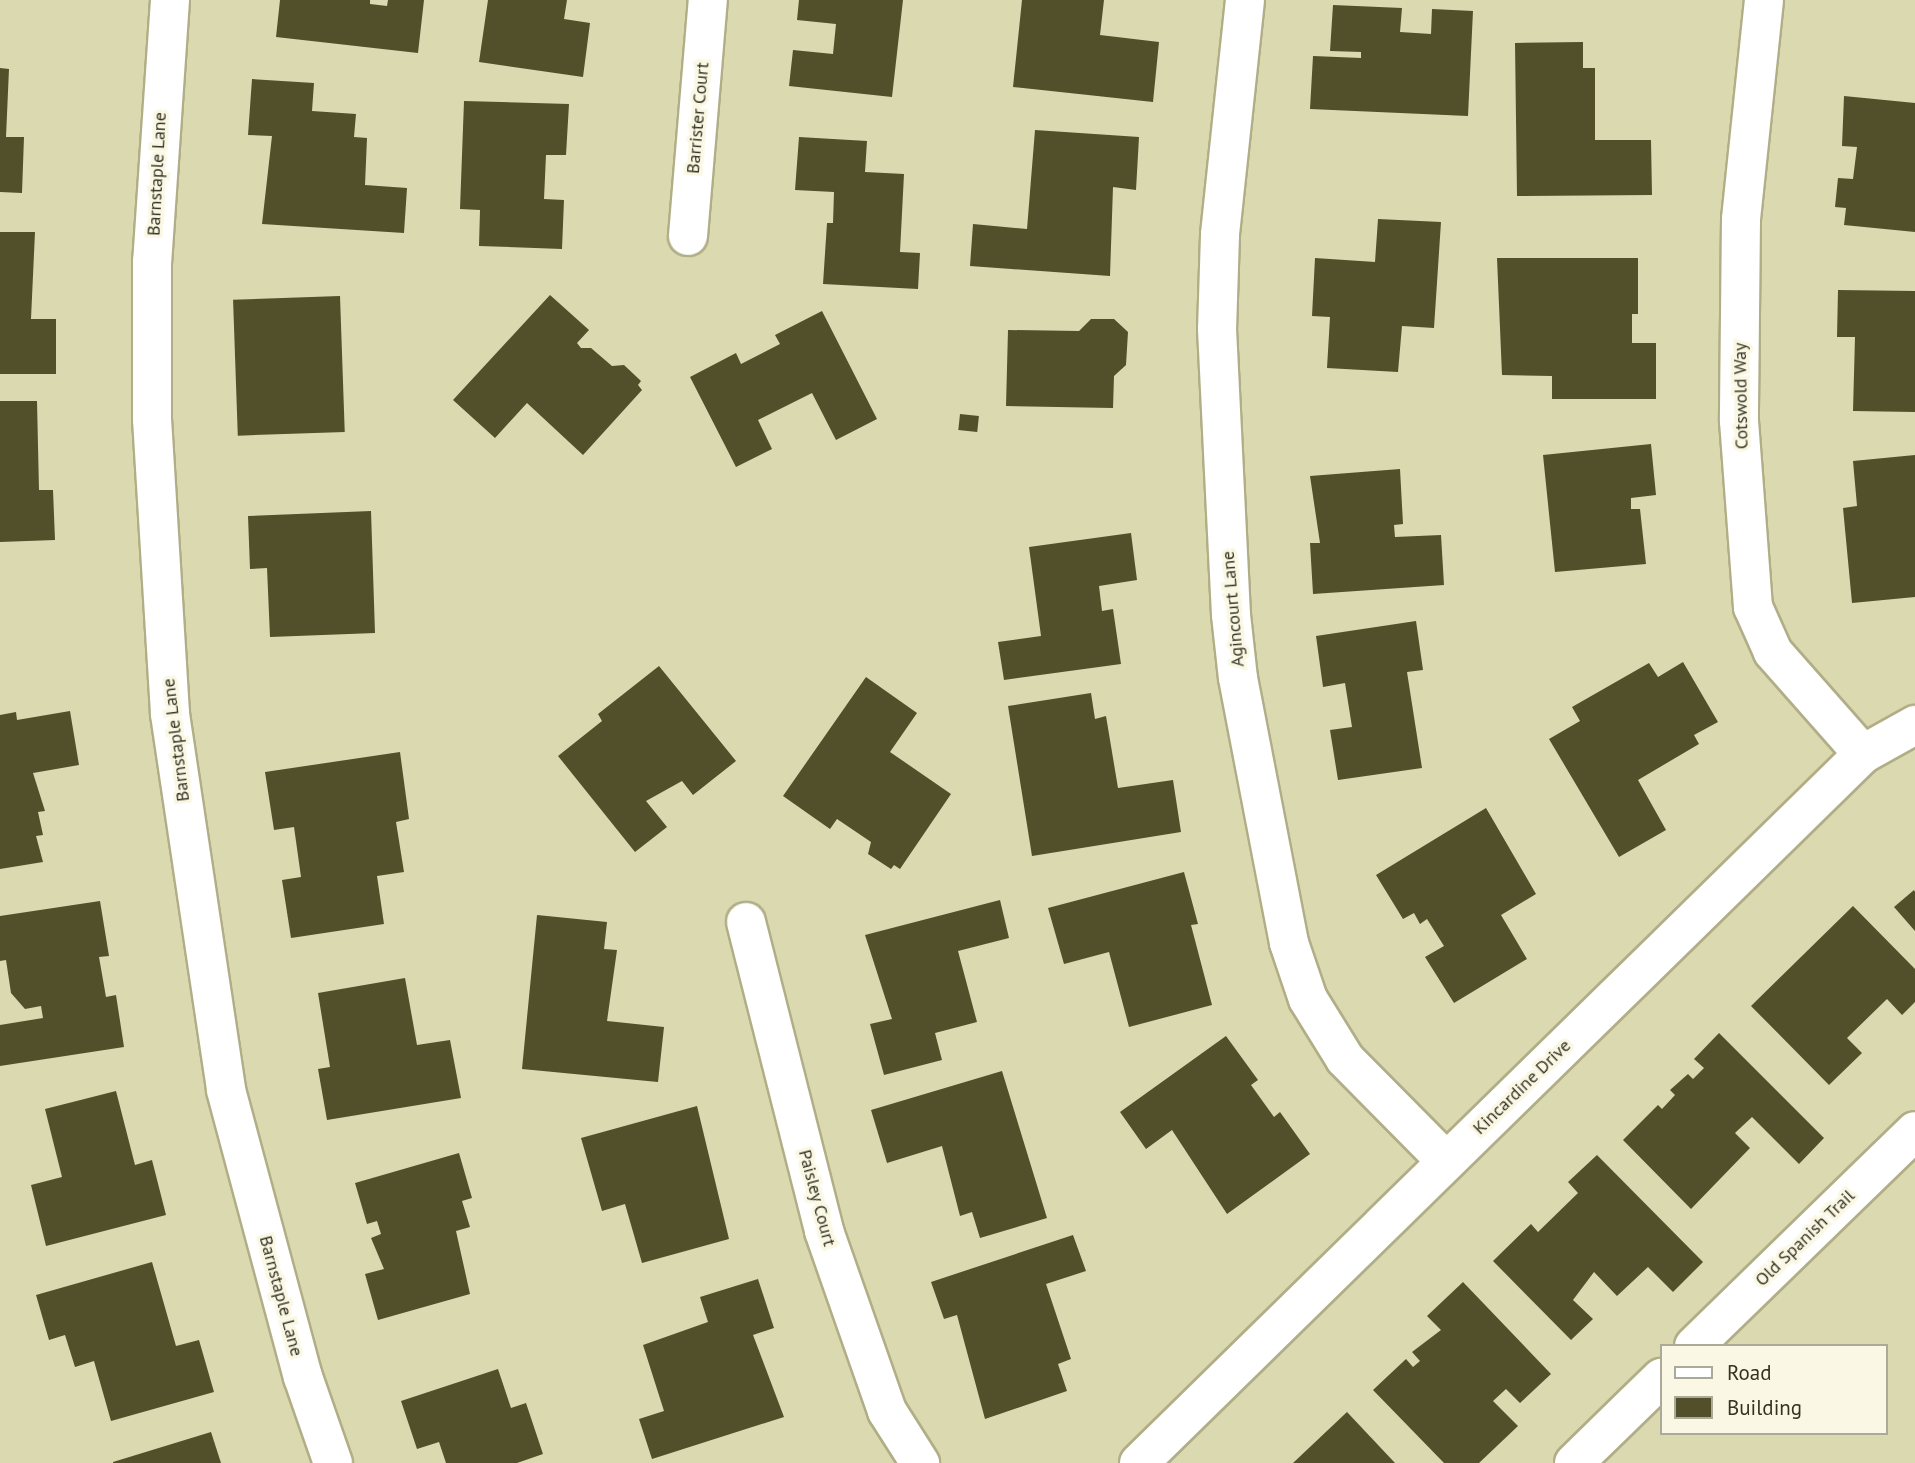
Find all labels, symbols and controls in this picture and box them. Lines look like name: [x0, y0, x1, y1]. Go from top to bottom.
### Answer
street label: Barrister Court: [682, 61, 714, 175]
street label: Barnstaple Lane: [143, 112, 171, 236]
street label: Cotswold Way: [1729, 342, 1753, 450]
street label: Agincourt Lane: [1217, 550, 1249, 668]
street label: Barnstaple Lane: [158, 677, 194, 803]
street label: Kincardine Drive: [1469, 1035, 1575, 1139]
street label: Paisley Court: [794, 1147, 840, 1249]
street label: Old Spanish Trail: [1751, 1185, 1859, 1291]
street label: Barnstaple Lane: [255, 1233, 307, 1359]
legend: [1660, 1344, 1887, 1435]
text: Road: [1727, 1359, 1771, 1386]
text: Building: [1727, 1394, 1802, 1421]

